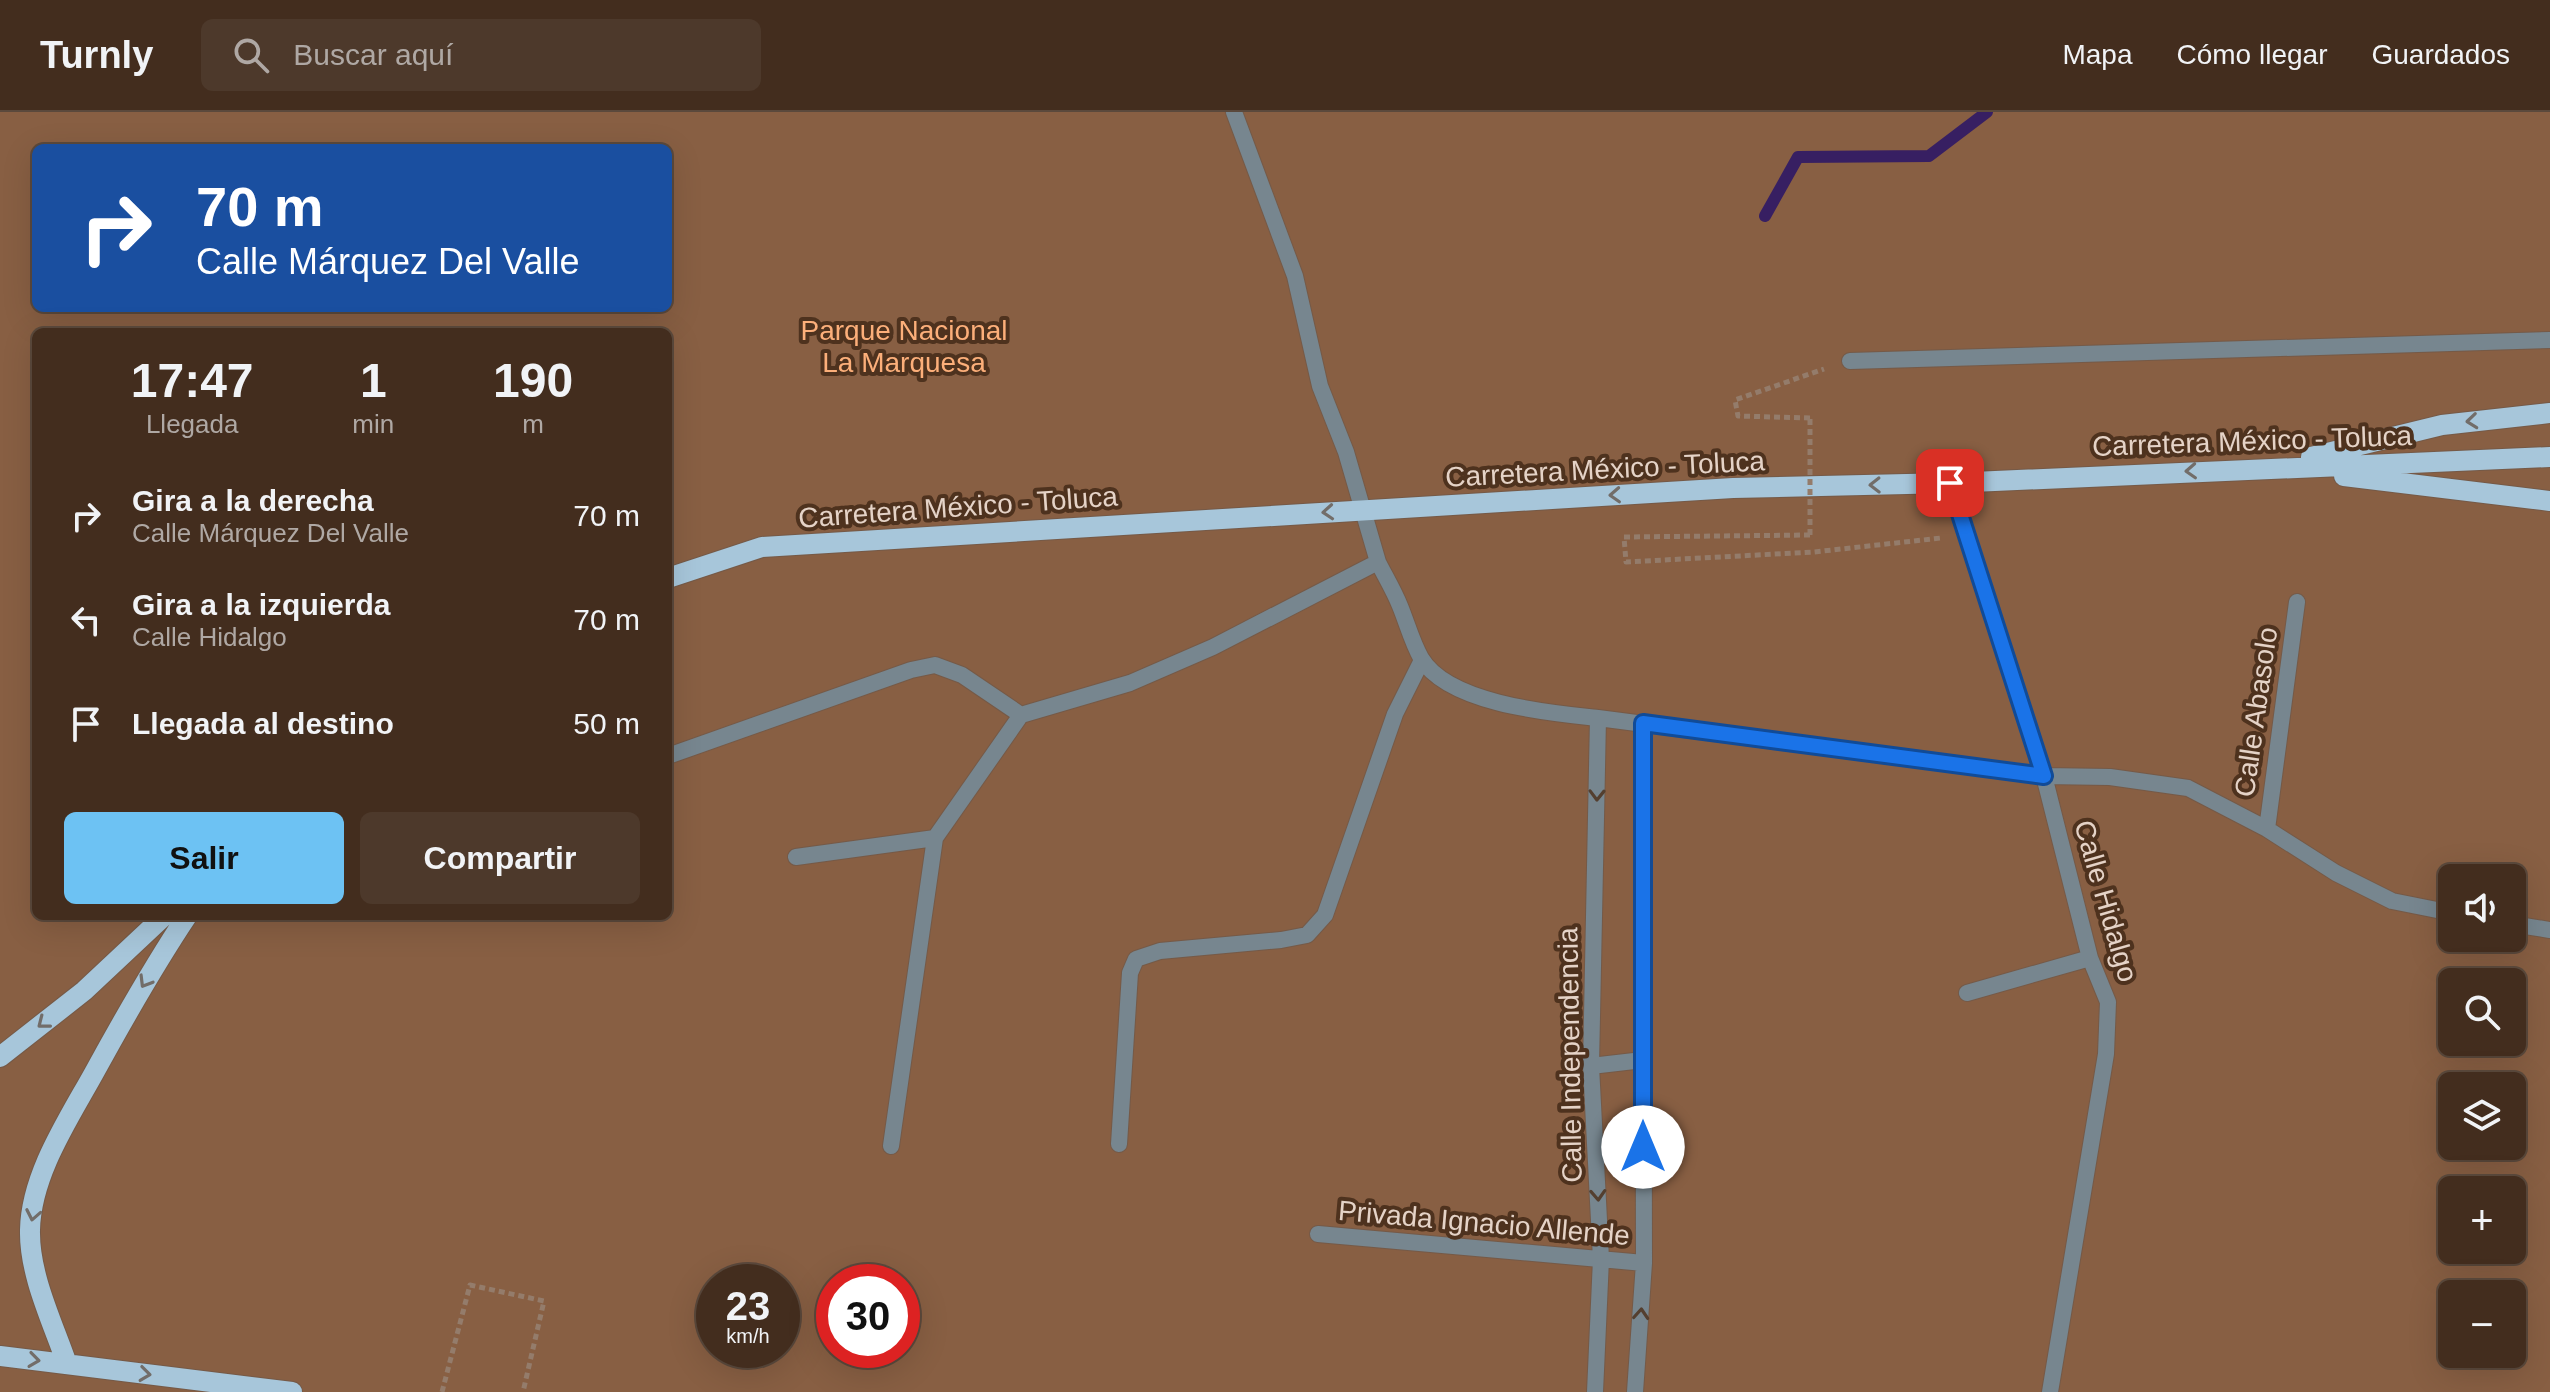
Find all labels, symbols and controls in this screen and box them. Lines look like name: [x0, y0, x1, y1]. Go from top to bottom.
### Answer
search box: [201, 19, 761, 91]
icon: search: [229, 33, 273, 77]
text: Turnly: [40, 34, 153, 76]
text: Buscar aquí: [293, 38, 453, 71]
text: Mapa: [2062, 39, 2133, 70]
text: Cómo llegar: [2177, 39, 2327, 70]
text: Guardados: [2371, 39, 2510, 70]
text: 70 m: [196, 175, 324, 238]
icon: right: [64, 176, 168, 280]
text: Calle Márquez Del Valle: [196, 241, 580, 282]
park label: Parque Nacional La Marquesa: [800, 315, 1008, 378]
text: 17:47: [131, 354, 254, 407]
text: 1: [360, 354, 387, 407]
text: 190: [493, 354, 573, 407]
text: Llegada: [146, 409, 238, 439]
text: min: [352, 409, 394, 439]
text: m: [522, 409, 544, 439]
one-way arrow: [2466, 413, 2479, 430]
street label: Carretera México - Toluca: [2092, 420, 2413, 462]
street label: Carretera México - Toluca: [1444, 445, 1766, 493]
pin: [1916, 449, 1984, 517]
icon: arrive: [1928, 461, 1972, 505]
one-way arrow: [2184, 463, 2197, 480]
one-way arrow: [1868, 476, 1881, 493]
street label: Carretera México - Toluca: [797, 480, 1119, 534]
text: Gira a la derecha: [132, 484, 374, 517]
one-way arrow: [1608, 486, 1621, 503]
icon: right: [64, 494, 108, 538]
text: 70 m: [573, 499, 640, 532]
one-way arrow: [1321, 503, 1334, 520]
text: Calle Márquez Del Valle: [132, 518, 409, 548]
text: Gira a la izquierda: [132, 588, 390, 621]
icon: left: [64, 598, 108, 642]
text: 70 m: [573, 603, 640, 636]
text: Calle Hidalgo: [132, 622, 287, 652]
street label: Calle Abasolo: [2229, 625, 2283, 799]
icon: arrive: [64, 702, 108, 746]
text: Llegada al destino: [132, 707, 394, 740]
text: 50 m: [573, 707, 640, 740]
one-way arrow: [1588, 789, 1605, 802]
button: Salir: [64, 812, 344, 904]
button: Compartir: [360, 812, 640, 904]
street label: Calle Hidalgo: [2068, 817, 2144, 985]
map controls: [2438, 864, 2526, 1368]
button: sound: [2438, 864, 2526, 952]
street label: Calle Independencia: [1552, 927, 1588, 1183]
button: search: [2438, 968, 2526, 1056]
one-way arrow: [139, 973, 154, 988]
one-way arrow: [37, 1014, 52, 1028]
button: layers: [2438, 1072, 2526, 1160]
position arrow: [1601, 1105, 1685, 1189]
button: +: [2438, 1176, 2526, 1264]
one-way arrow: [1589, 1189, 1606, 1202]
street label: Privada Ignacio Allende: [1337, 1195, 1631, 1251]
one-way arrow: [25, 1208, 42, 1222]
speed limit sign: 30: [816, 1264, 920, 1368]
button: −: [2438, 1280, 2526, 1368]
text: 23: [726, 1284, 770, 1328]
one-way arrow: [1632, 1307, 1649, 1320]
text: km/h: [726, 1325, 770, 1347]
one-way arrow: [27, 1351, 41, 1368]
one-way arrow: [138, 1365, 152, 1382]

